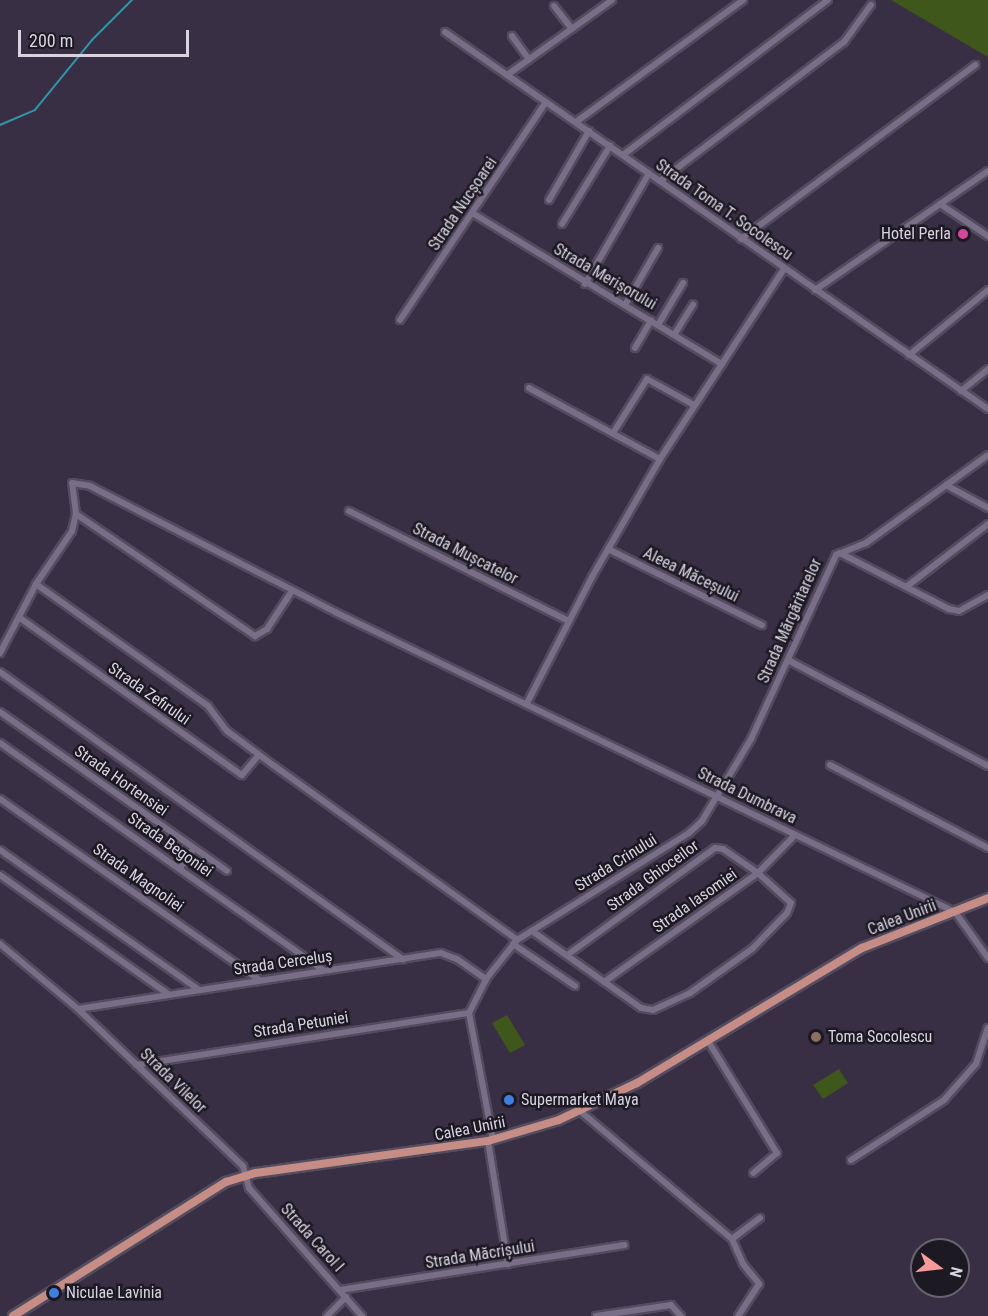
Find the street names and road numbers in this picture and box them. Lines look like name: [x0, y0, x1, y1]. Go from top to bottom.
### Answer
street label: Strada Nucșoarei: [425, 154, 501, 254]
street label: Strada Toma T. Socolescu: [652, 155, 796, 265]
street label: Strada Merișorului: [550, 240, 660, 314]
street label: Strada Mușcatelor: [409, 519, 521, 589]
street label: Aleea Măceșului: [640, 544, 742, 606]
street label: Strada Mărgăritarelor: [754, 556, 826, 686]
street label: Strada Zefirului: [104, 659, 194, 729]
street label: Strada Hortensiei: [70, 742, 172, 820]
street label: Strada Dumbrava: [694, 764, 800, 828]
street label: Strada Begoniei: [124, 809, 216, 881]
street label: Strada Crinului: [572, 830, 660, 896]
street label: Strada Ghioceilor: [603, 836, 703, 916]
street label: Strada Magnoliei: [89, 840, 187, 916]
street label: Strada Iasomiei: [649, 865, 741, 937]
street label: Calea Unirii: [865, 896, 939, 940]
street label: Strada Cerceluș: [232, 947, 334, 979]
street label: Strada Petuniei: [252, 1008, 350, 1042]
street label: Strada Vilelor: [136, 1045, 210, 1117]
street label: Calea Unirii: [433, 1113, 507, 1145]
street label: Strada Carol I: [276, 1200, 348, 1276]
street label: Strada Măcrișului: [424, 1237, 536, 1273]

